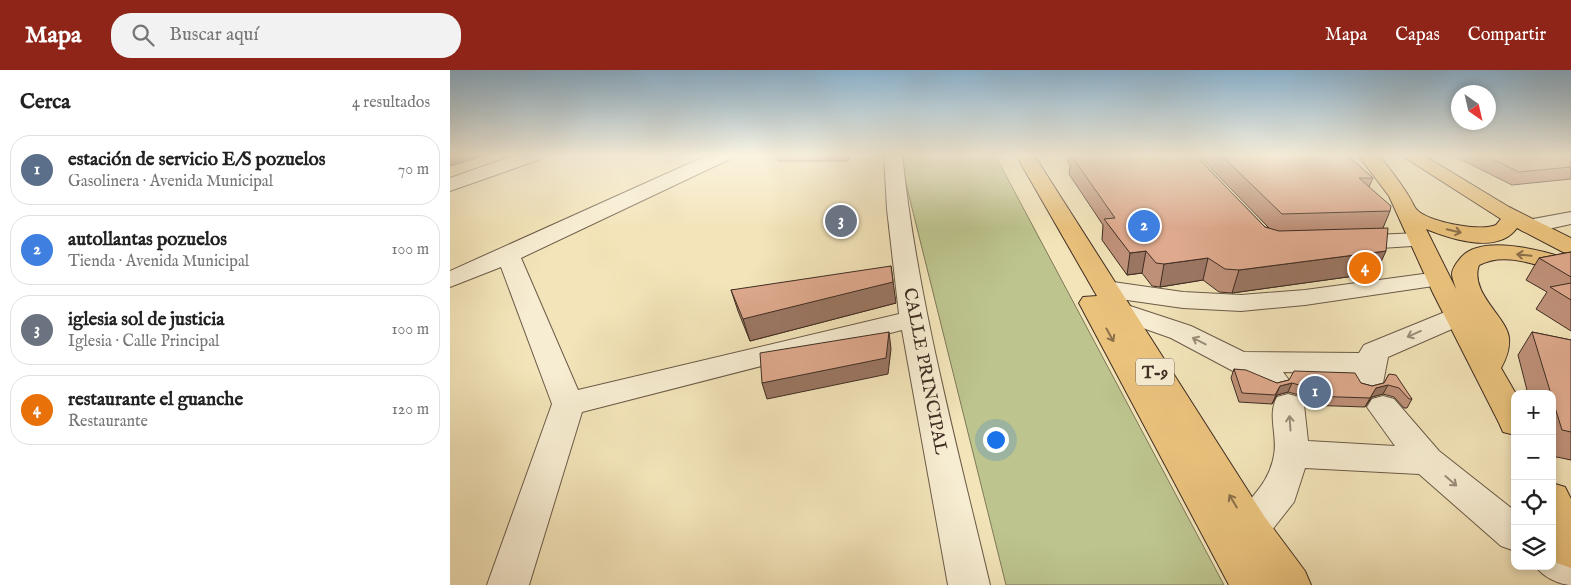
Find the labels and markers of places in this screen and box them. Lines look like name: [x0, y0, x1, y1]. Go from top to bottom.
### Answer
pin: 3: [825, 202, 857, 240]
pin: 2: [1128, 207, 1160, 245]
pin: 4: [1349, 249, 1381, 287]
pin: 1: [1299, 373, 1331, 411]

